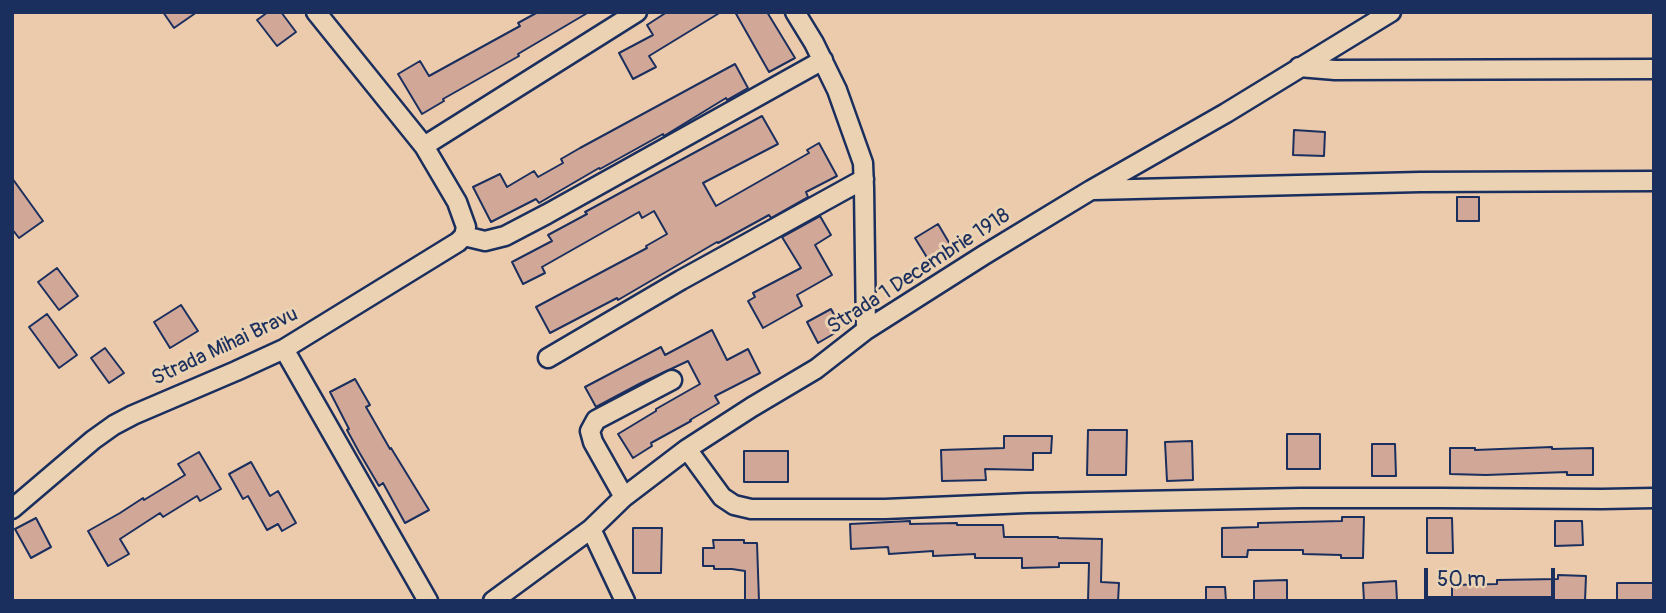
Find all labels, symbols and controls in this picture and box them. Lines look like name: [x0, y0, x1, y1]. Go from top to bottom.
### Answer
street label: Strada 1 Decembrie 1918: [823, 204, 1015, 340]
street label: Strada Mihai Bravu: [148, 302, 302, 392]
scale bar: [1428, 554, 1559, 598]
text: 50 m: [1437, 566, 1486, 593]

